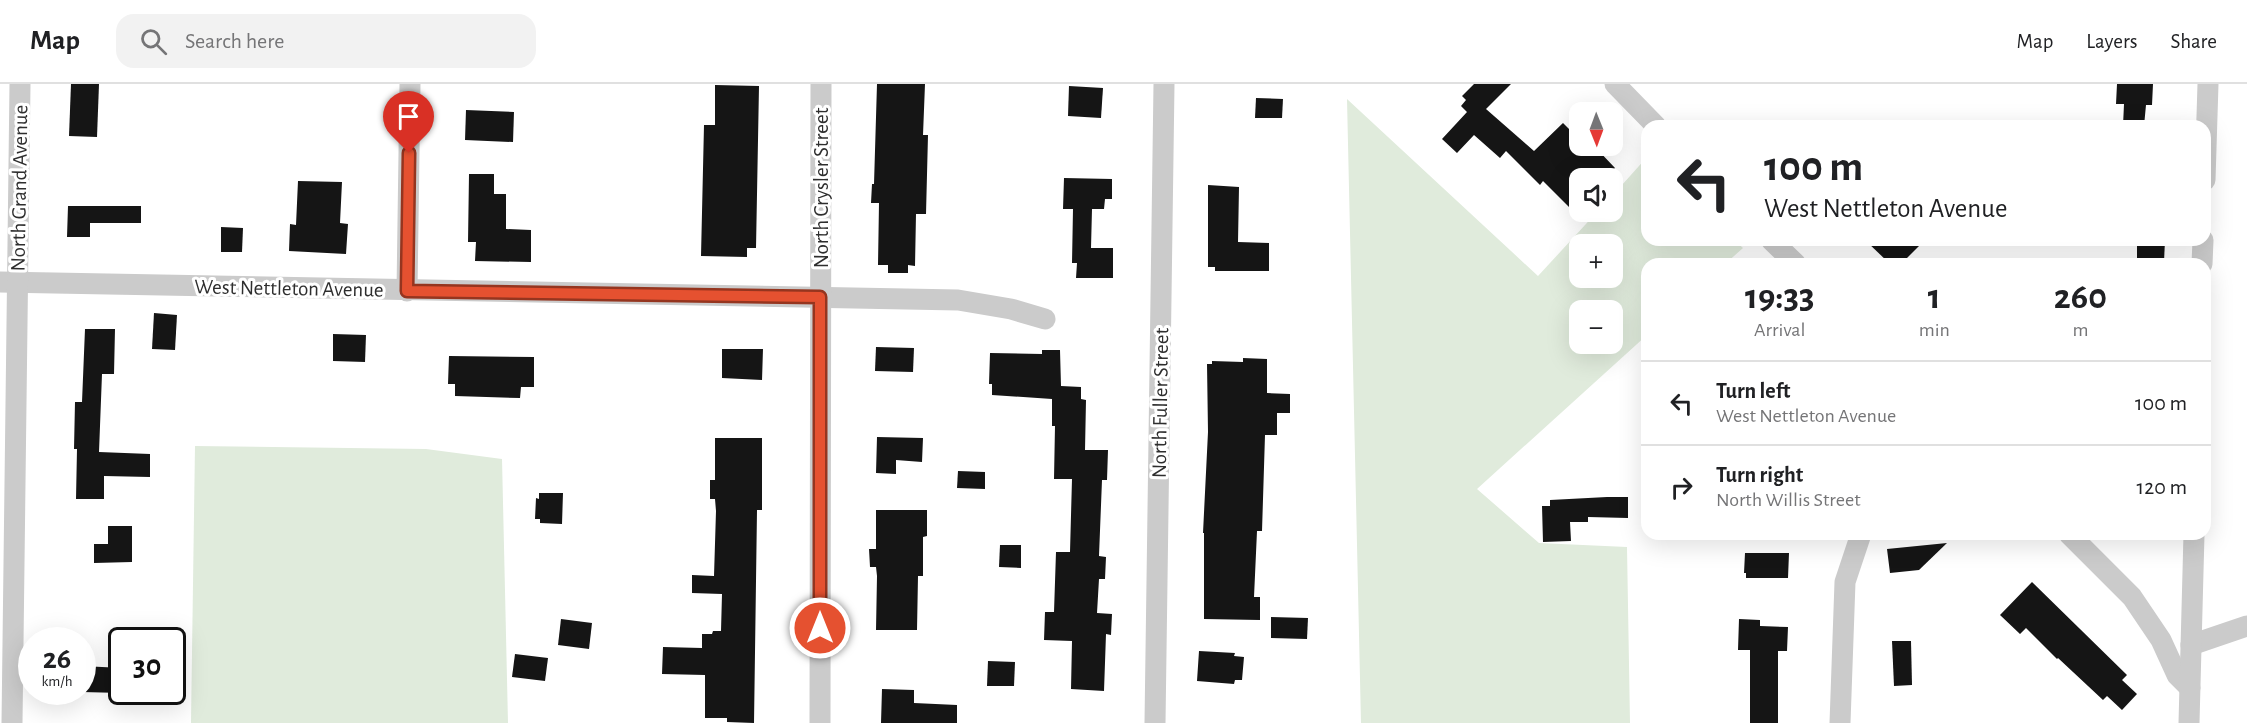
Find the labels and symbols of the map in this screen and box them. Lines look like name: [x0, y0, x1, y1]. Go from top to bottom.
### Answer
pin: [383, 91, 434, 153]
north arrow: [1569, 102, 1623, 156]
street label: North Grand Avenue: [8, 105, 31, 271]
street label: North Crysler Street: [811, 107, 832, 268]
street label: West Nettleton Avenue: [194, 276, 384, 301]
street label: North Fuller Street: [1149, 327, 1172, 478]
position arrow: [788, 596, 852, 660]
speed limit sign: 30: [108, 627, 186, 705]

